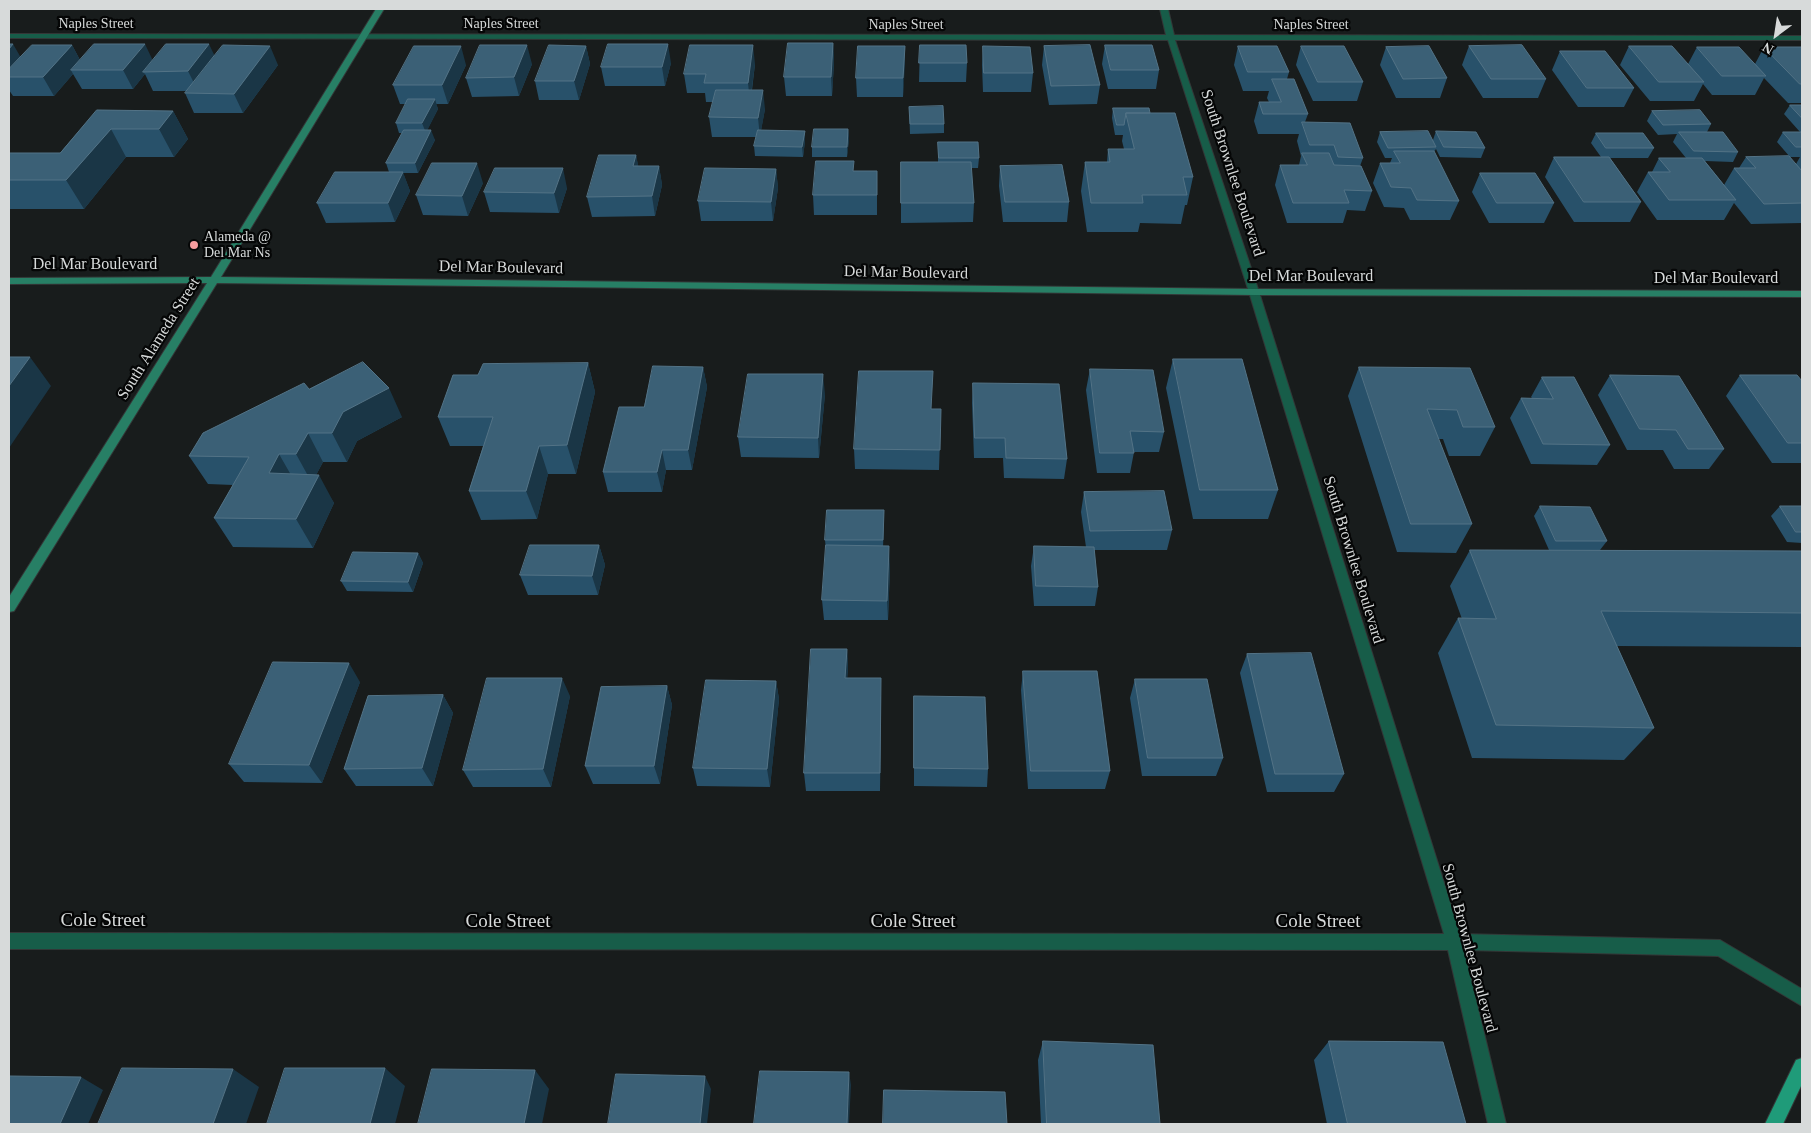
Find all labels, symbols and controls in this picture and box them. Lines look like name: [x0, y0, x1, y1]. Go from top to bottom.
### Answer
north arrow: [1751, 10, 1801, 60]
street label: Naples Street: [58, 16, 134, 32]
street label: Naples Street: [463, 16, 539, 32]
street label: Naples Street: [868, 17, 944, 33]
street label: Naples Street: [1273, 17, 1349, 33]
text: N: [1760, 39, 1776, 57]
street label: South Brownlee Boulevard: [1196, 87, 1268, 259]
place label: Alameda @ Del Mar Ns: [204, 229, 271, 262]
marker: Alameda @ Del Mar Ns: [188, 239, 200, 251]
street label: Del Mar Boulevard: [33, 255, 157, 275]
street label: Del Mar Boulevard: [439, 257, 563, 279]
street label: Del Mar Boulevard: [844, 262, 968, 284]
street label: Del Mar Boulevard: [1249, 267, 1373, 287]
street label: Del Mar Boulevard: [1654, 269, 1778, 289]
street label: South Alameda Street: [114, 274, 204, 404]
street label: South Brownlee Boulevard: [1318, 474, 1388, 646]
street label: South Brownlee Boulevard: [1437, 861, 1501, 1035]
street label: Cole Street: [61, 910, 145, 932]
street label: Cole Street: [466, 911, 550, 933]
street label: Cole Street: [871, 911, 955, 933]
street label: Cole Street: [1276, 911, 1360, 933]

